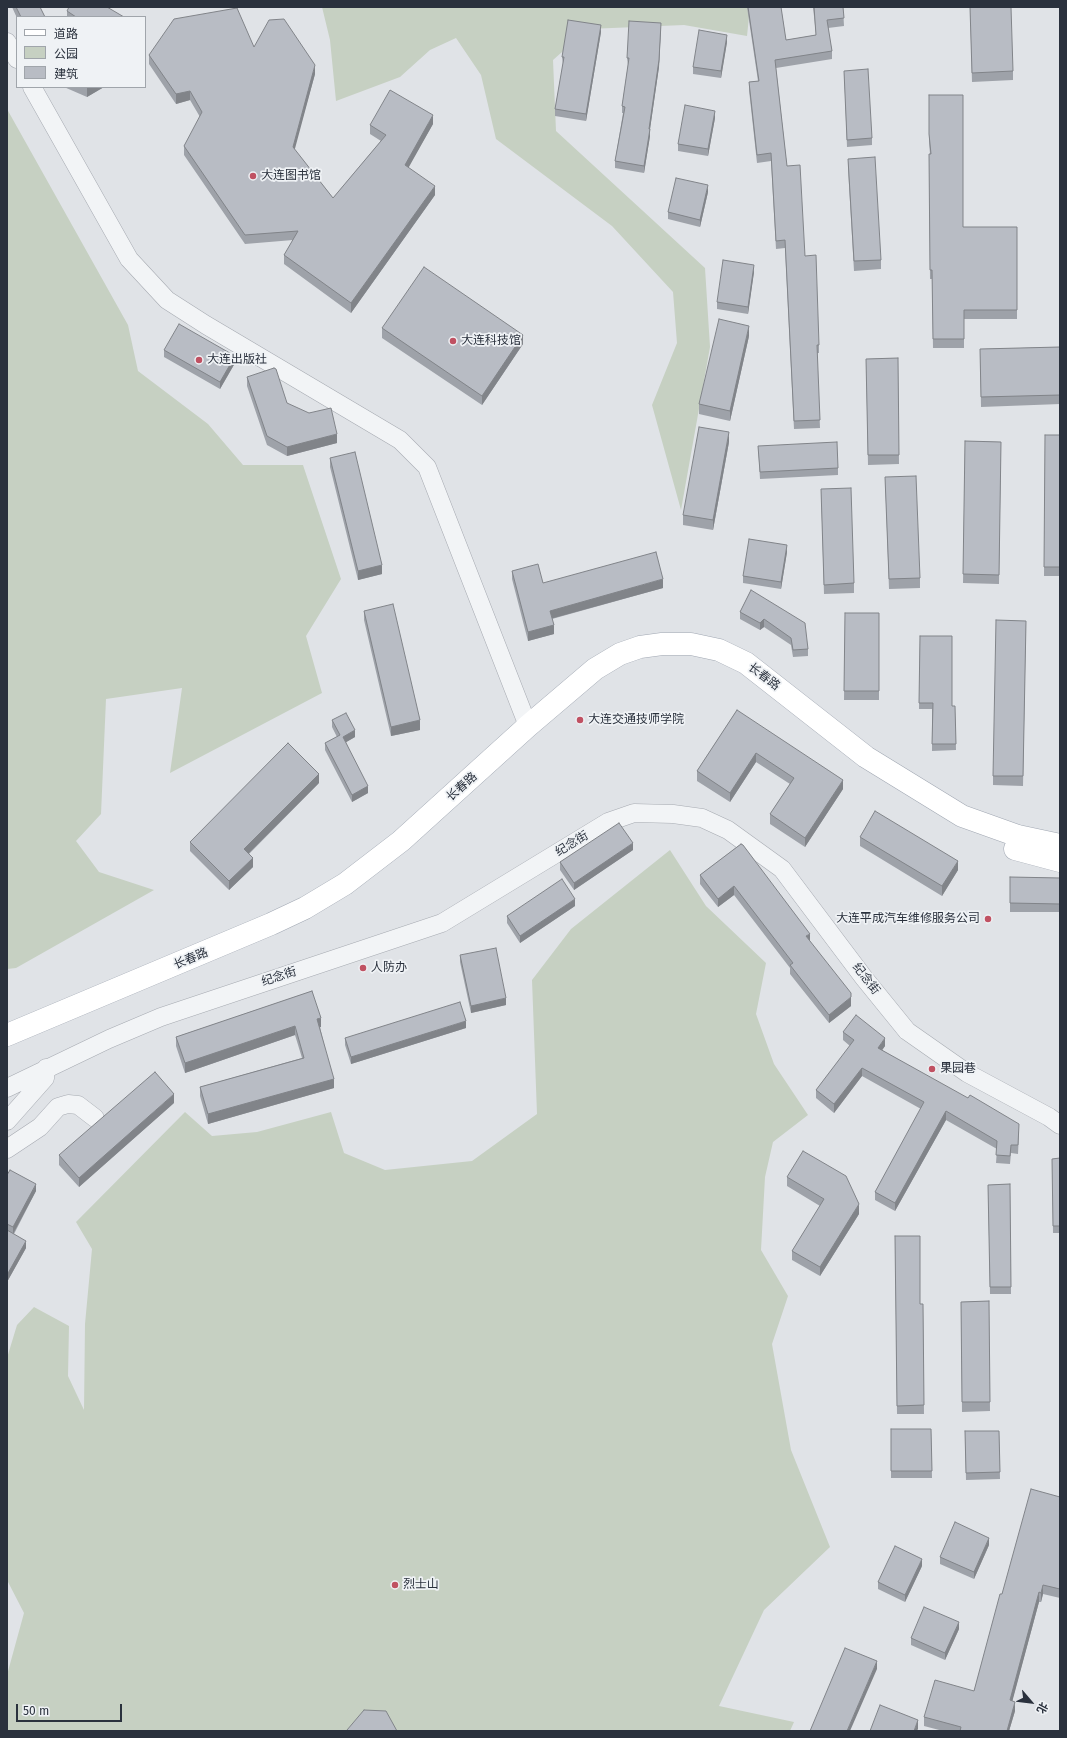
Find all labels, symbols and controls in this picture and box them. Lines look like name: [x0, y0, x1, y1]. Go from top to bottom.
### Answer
legend: [16, 16, 146, 88]
text: 道路: [54, 27, 78, 41]
text: 公园: [54, 47, 78, 61]
text: 建筑: [54, 67, 78, 81]
place label: 大连图书馆: [261, 169, 321, 183]
marker: 大连图书馆: [248, 171, 258, 181]
place label: 大连科技馆: [461, 334, 521, 348]
marker: 大连科技馆: [448, 336, 458, 346]
place label: 大连出版社: [207, 353, 267, 367]
marker: 大连出版社: [194, 355, 204, 365]
street label: 长春路: [745, 660, 783, 694]
place label: 大连交通技师学院: [588, 713, 684, 727]
marker: 大连交通技师学院: [575, 715, 585, 725]
street label: 长春路: [444, 770, 480, 804]
street label: 纪念街: [553, 829, 591, 859]
place label: 大连平成汽车维修服务公司: [836, 912, 980, 926]
marker: 大连平成汽车维修服务公司: [983, 914, 993, 924]
street label: 长春路: [172, 945, 210, 973]
street label: 纪念街: [849, 960, 883, 998]
place label: 人防办: [371, 961, 407, 975]
marker: 人防办: [358, 963, 368, 973]
street label: 纪念街: [260, 965, 298, 989]
place label: 果园巷: [940, 1062, 976, 1076]
marker: 果园巷: [927, 1064, 937, 1074]
place label: 烈士山: [403, 1578, 439, 1592]
marker: 烈士山: [390, 1580, 400, 1590]
north arrow: [1011, 1682, 1051, 1722]
scale bar: [18, 1696, 124, 1722]
text: 北: [1034, 1700, 1050, 1716]
text: 50 m: [23, 1704, 49, 1718]

